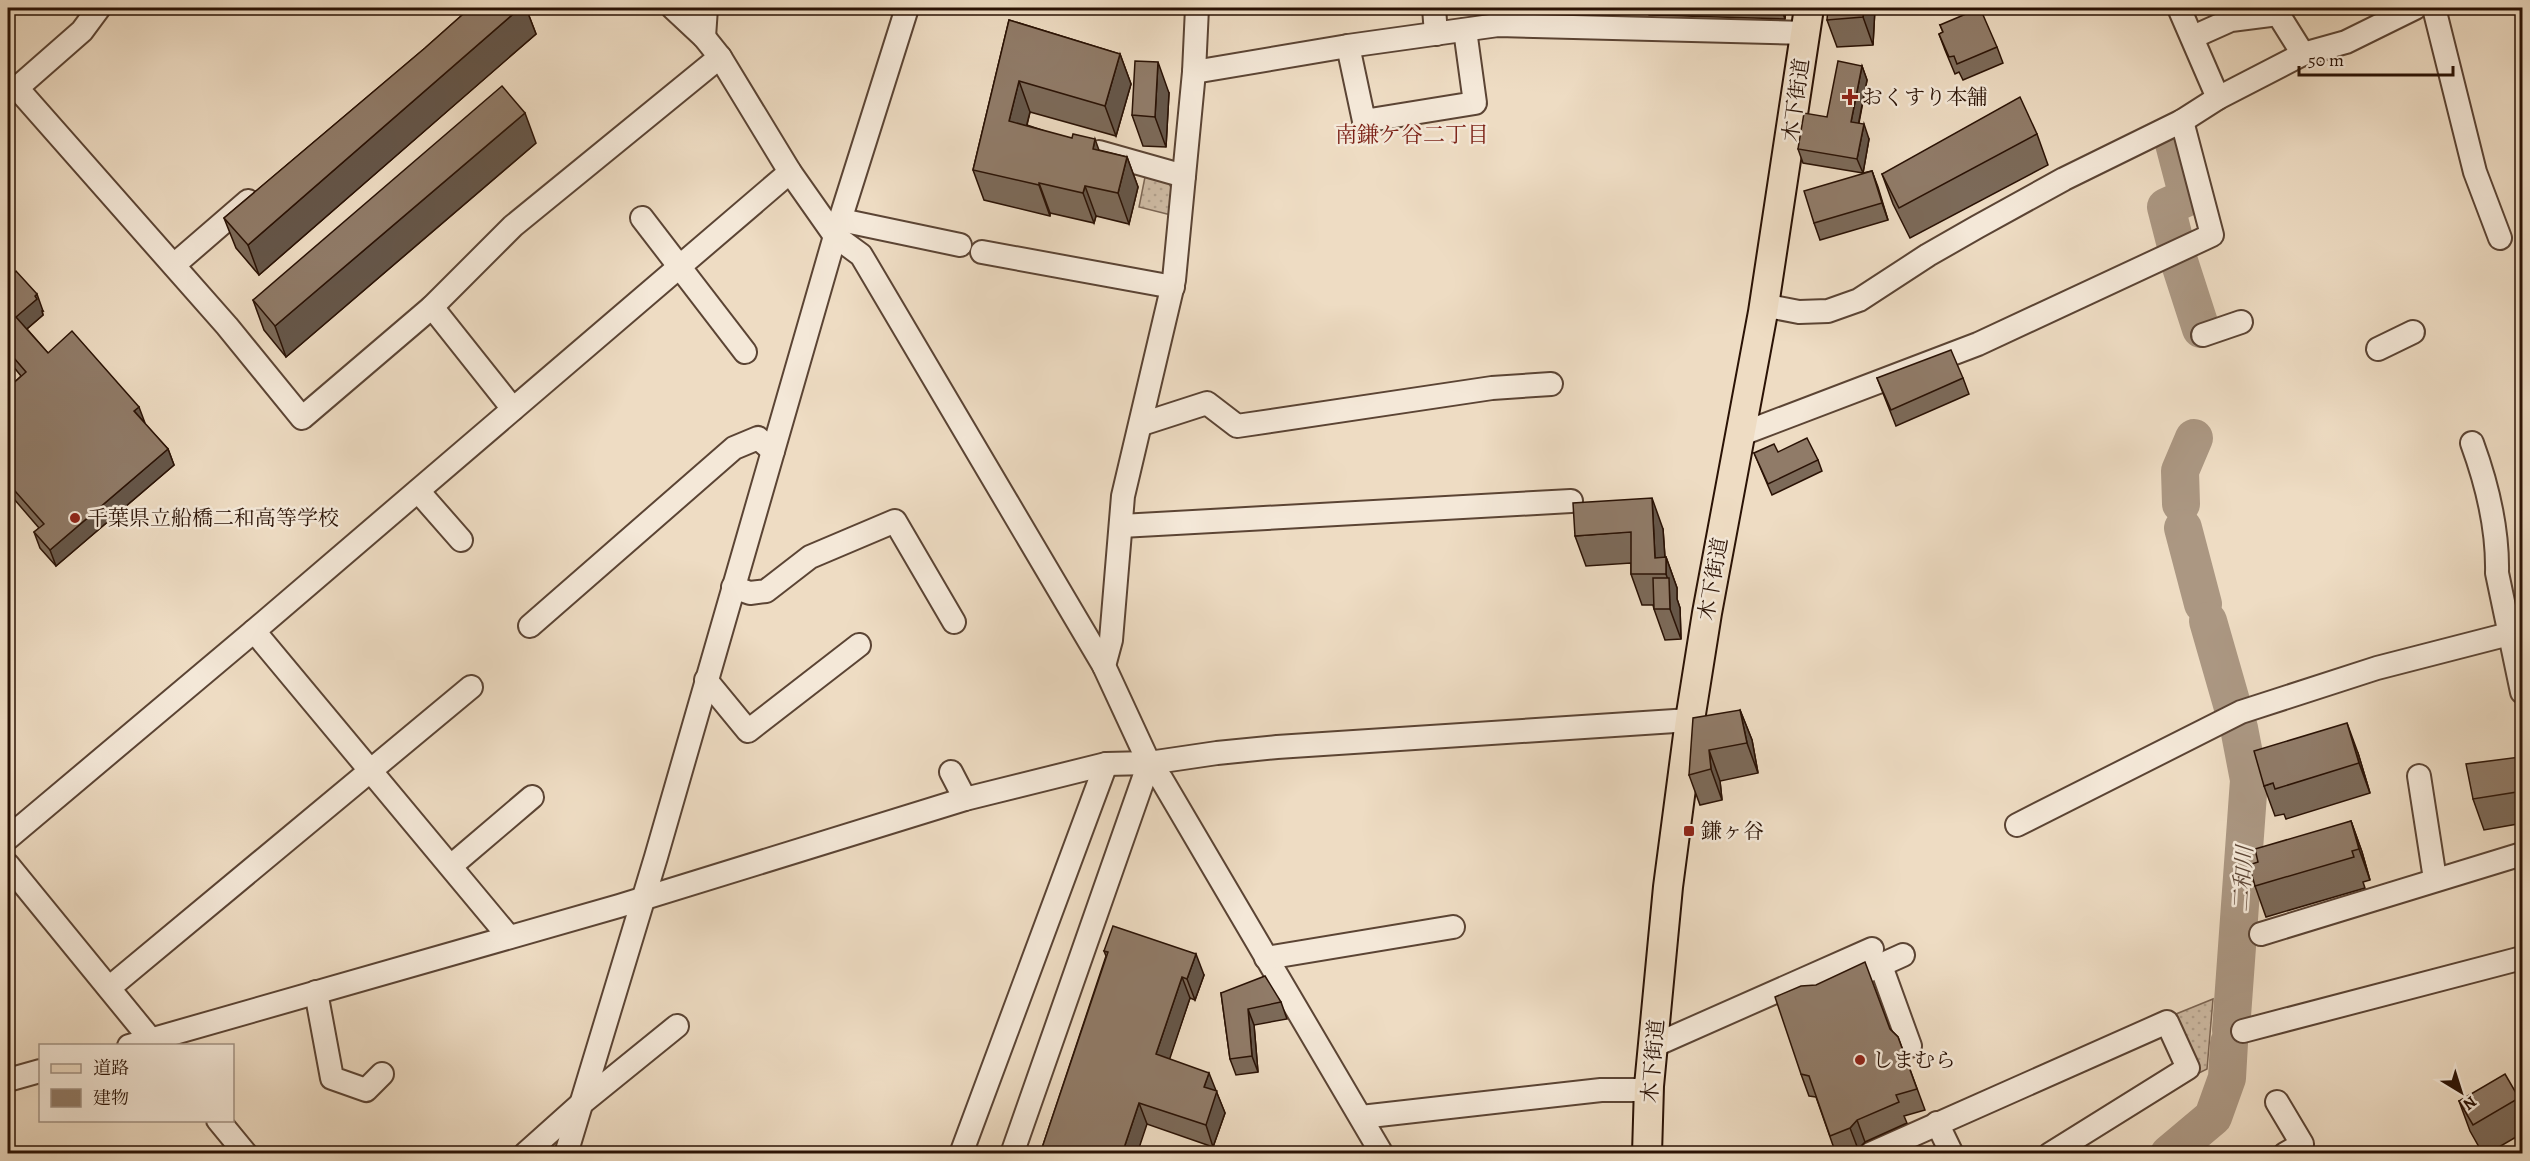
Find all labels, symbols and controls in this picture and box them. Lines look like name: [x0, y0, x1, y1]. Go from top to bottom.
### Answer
scale bar: [2299, 39, 2454, 77]
text: 50 m: [2308, 48, 2344, 72]
street label: 木下街道: [1776, 56, 1816, 144]
place label: おくすり本舗: [1862, 83, 1988, 111]
marker: おくすり本舗: [1843, 90, 1857, 104]
district label: 南鎌ケ谷二丁目: [1335, 120, 1489, 150]
place label: 千葉県立船橋二和高等学校: [87, 504, 339, 532]
marker: 千葉県立船橋二和高等学校: [68, 511, 82, 525]
street label: 木下街道: [1692, 535, 1734, 623]
place label: 鎌ヶ谷: [1701, 817, 1764, 845]
marker: 鎌ヶ谷: [1682, 824, 1696, 838]
water label: 二和川: [2226, 843, 2260, 913]
street label: 木下街道: [1635, 1018, 1671, 1104]
legend: [39, 1044, 234, 1122]
place label: しまむら: [1872, 1046, 1956, 1074]
marker: しまむら: [1853, 1053, 1867, 1067]
text: 道路: [93, 1056, 129, 1080]
north arrow: [2431, 1062, 2491, 1122]
text: 建物: [93, 1086, 129, 1110]
text: N: [2458, 1091, 2481, 1116]

